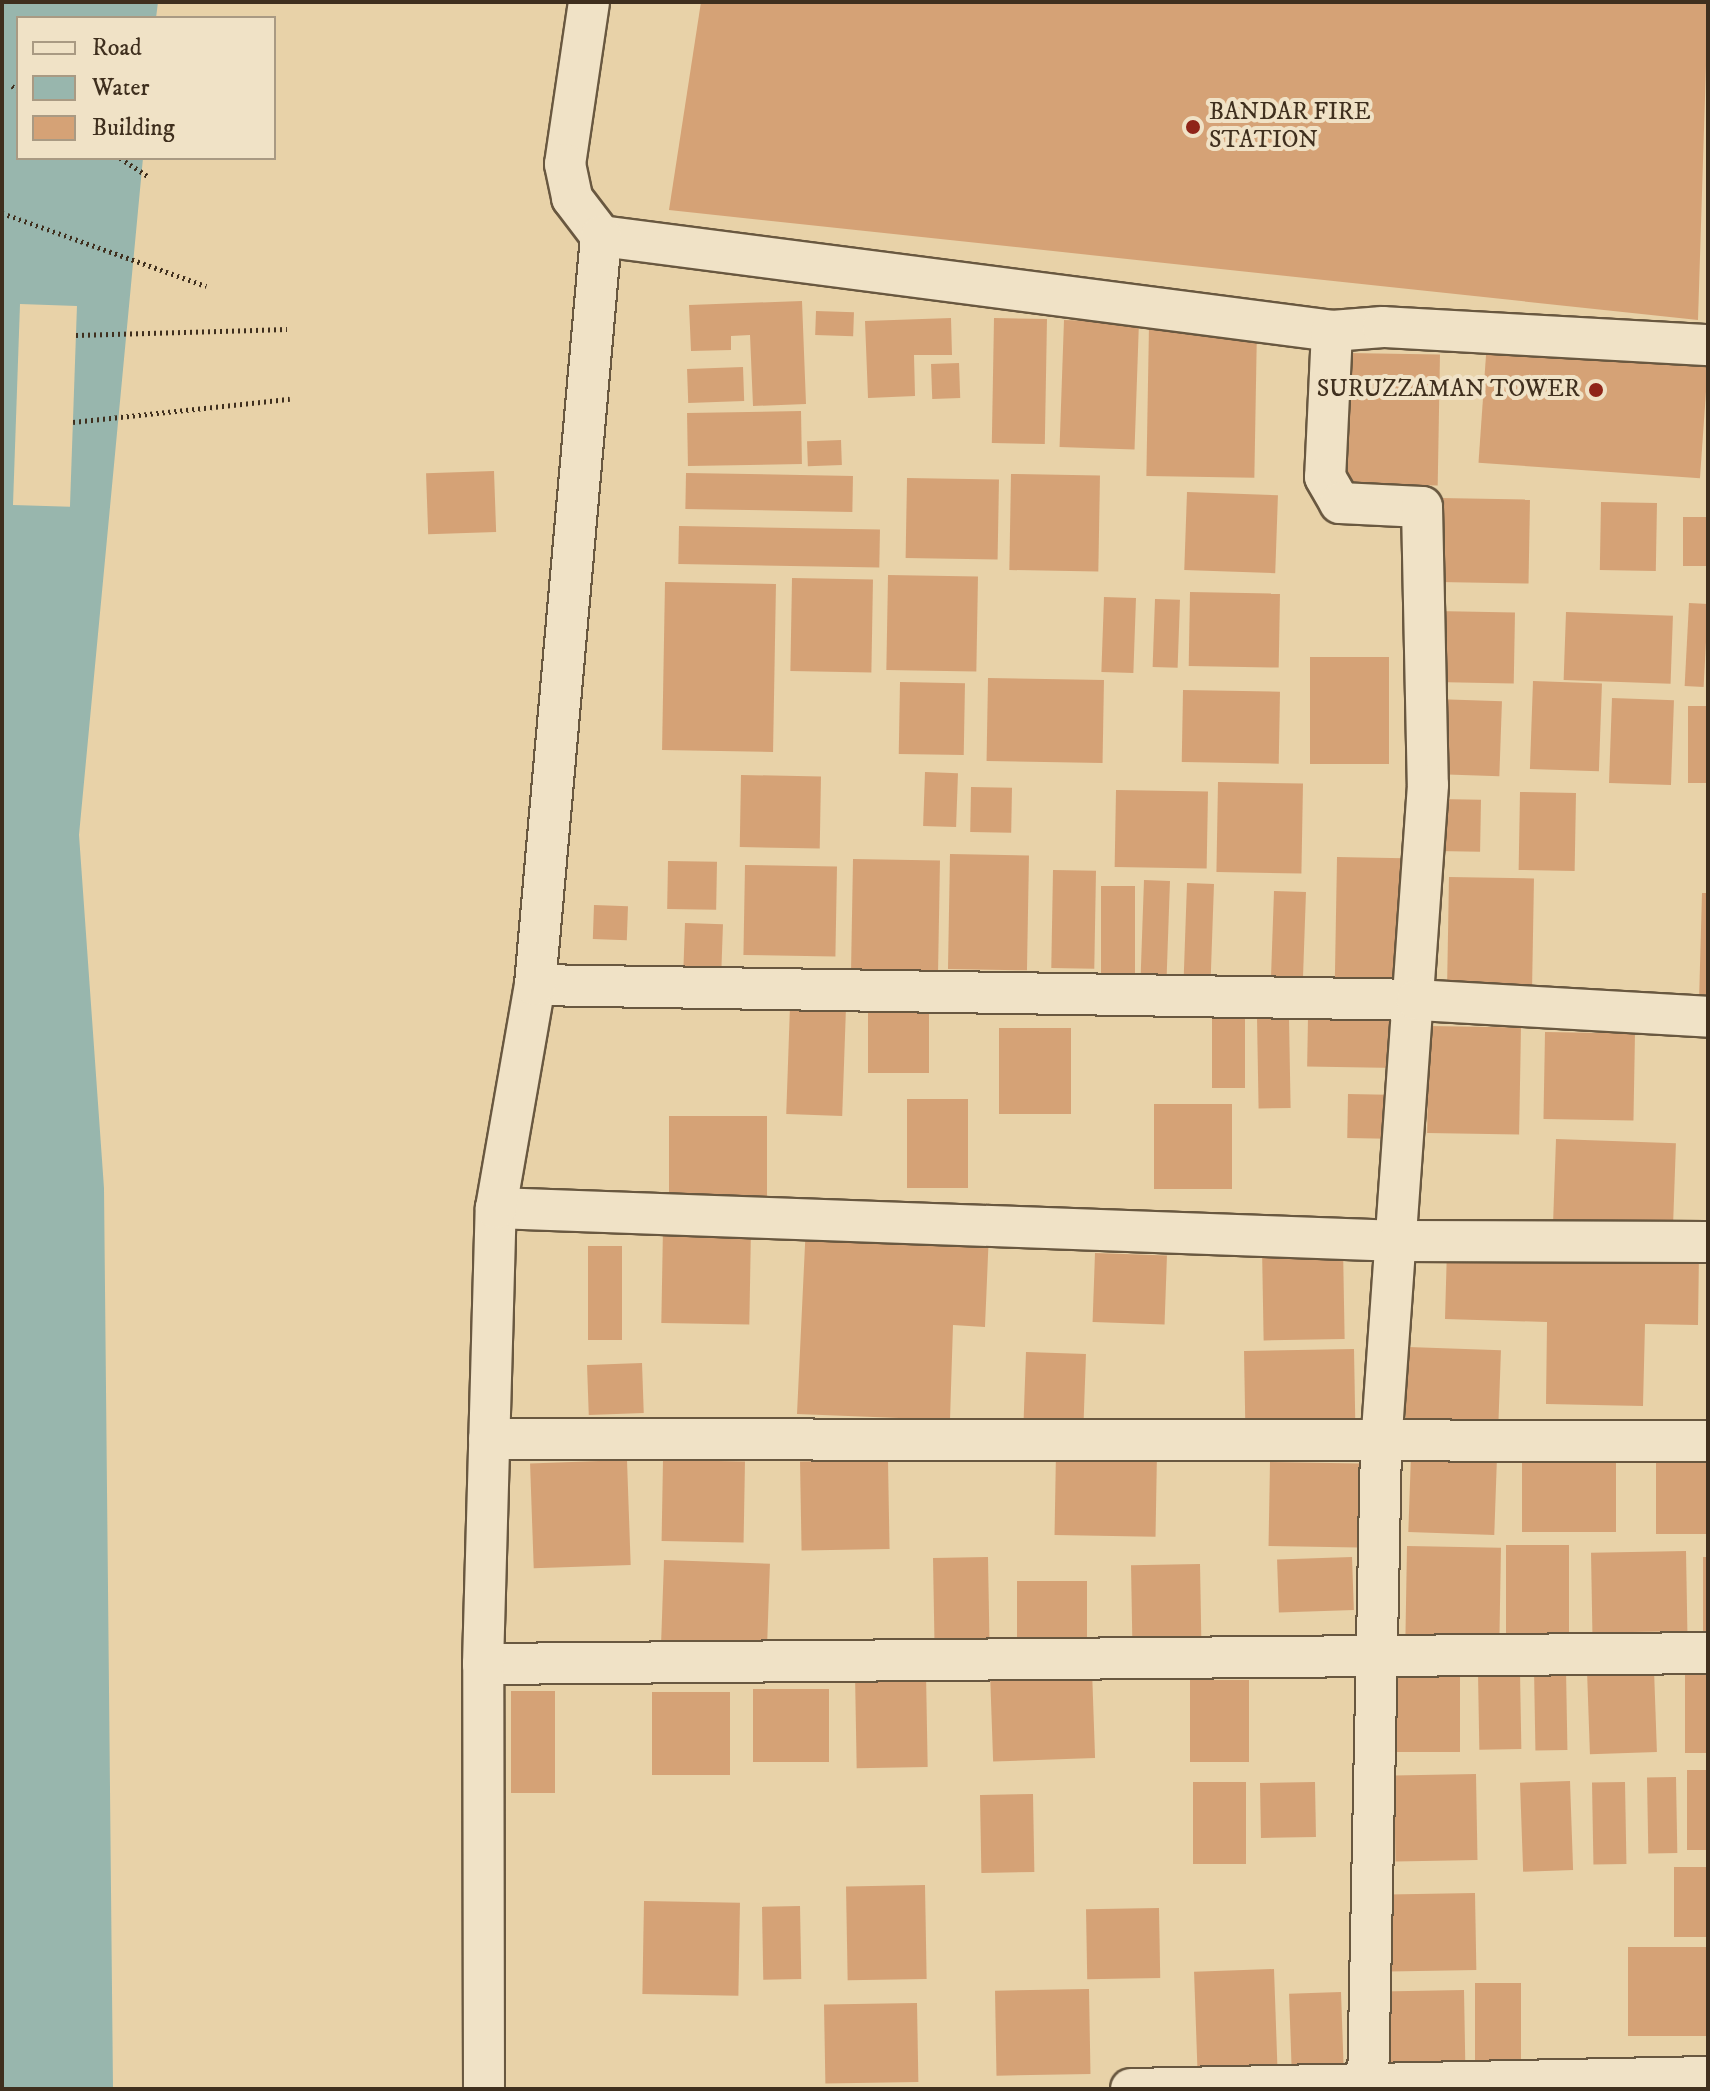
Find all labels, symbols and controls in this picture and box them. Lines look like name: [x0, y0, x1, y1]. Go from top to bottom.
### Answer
legend: [16, 16, 276, 160]
text: Road: [92, 33, 142, 63]
text: Water: [92, 73, 149, 103]
place label: BANDAR FIRE STATION: [1209, 99, 1371, 155]
text: Building: [92, 113, 175, 143]
marker: BANDAR FIRE STATION: [1184, 118, 1202, 136]
place label: SURUZZAMAN TOWER: [1317, 376, 1580, 404]
marker: SURUZZAMAN TOWER: [1587, 381, 1605, 399]

